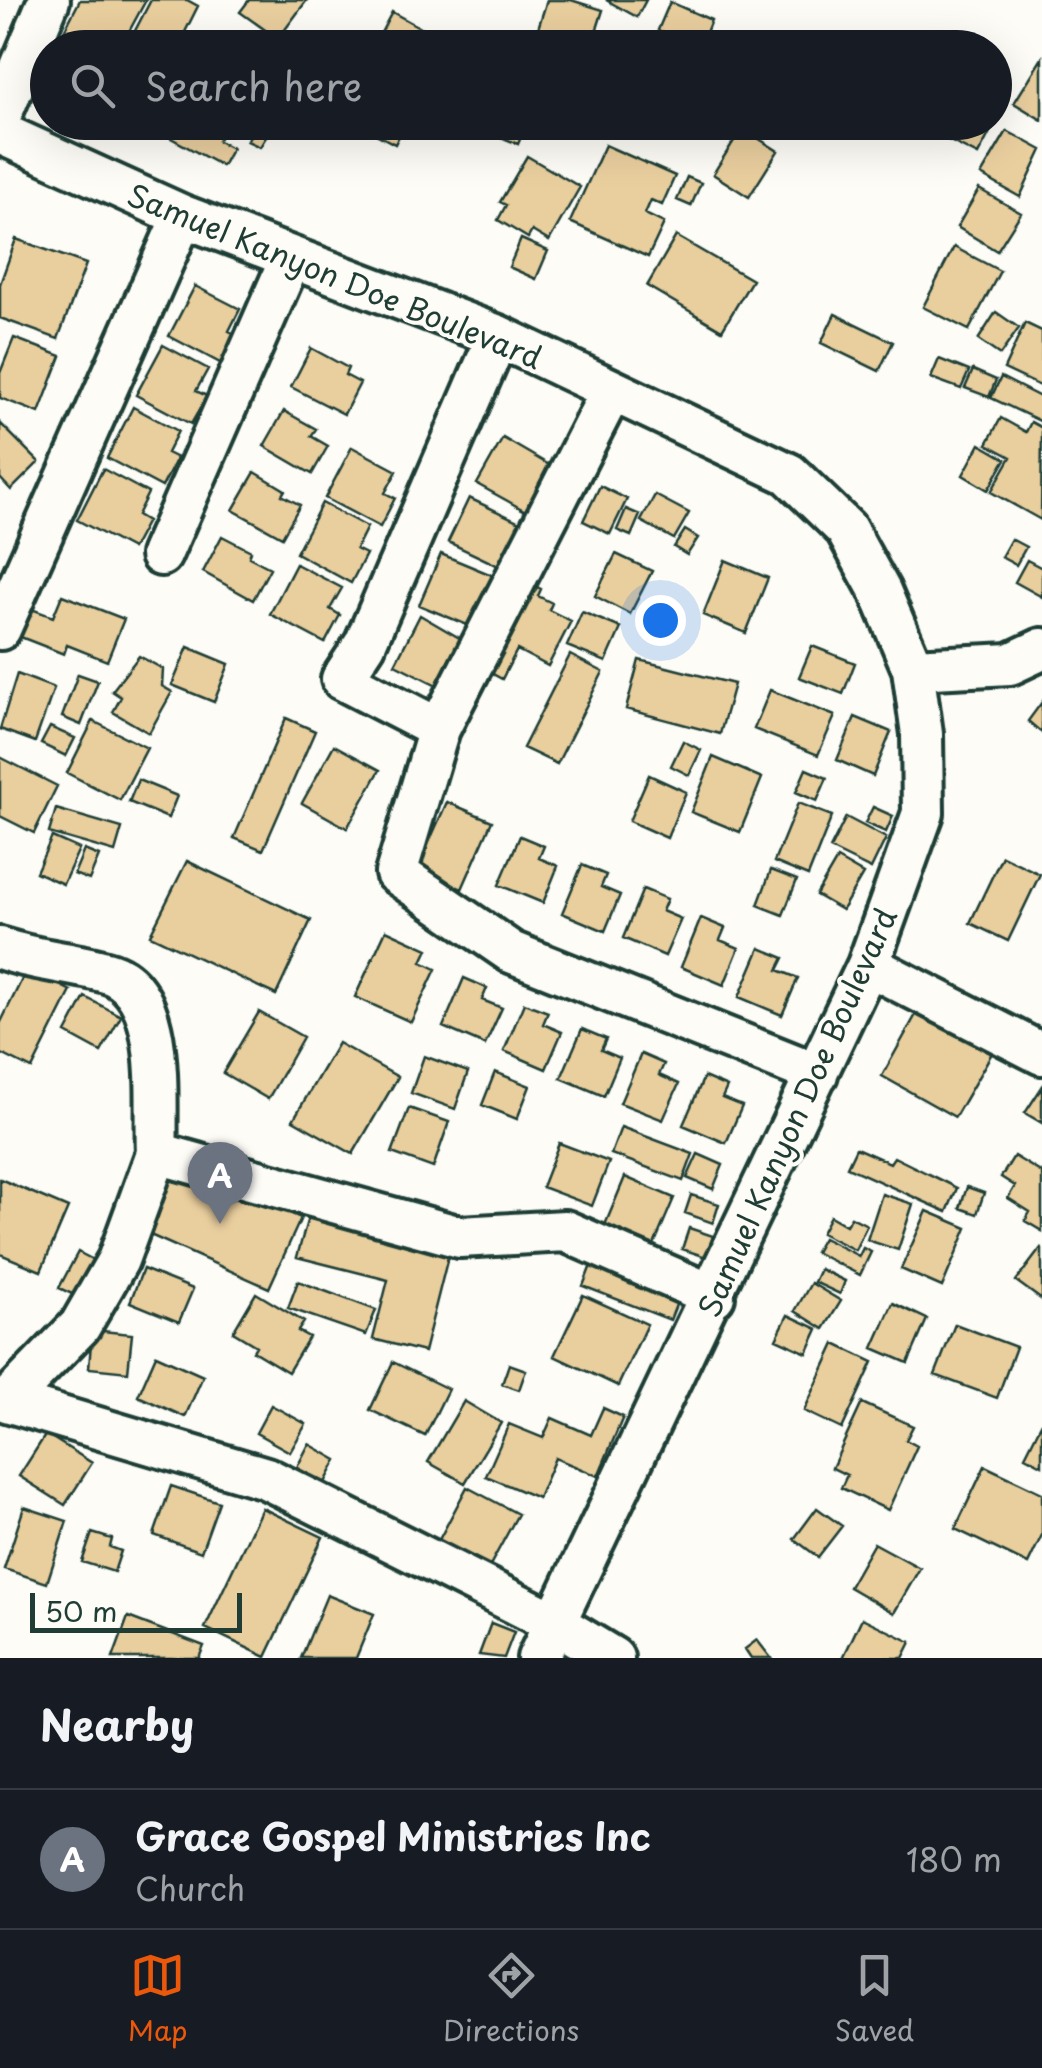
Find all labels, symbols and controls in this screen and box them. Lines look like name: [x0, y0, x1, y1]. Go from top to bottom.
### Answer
search box: [30, 30, 1012, 140]
text: Search here: [145, 57, 362, 114]
icon: search: [65, 58, 120, 113]
street label: Samuel Kanyon Doe Boulevard: [121, 171, 549, 379]
your location: [635, 595, 686, 646]
street label: Samuel Kanyon Doe Boulevard: [685, 900, 907, 1324]
pin: A: [188, 1142, 252, 1224]
scale bar: [30, 1588, 242, 1632]
text: 50 m: [45, 1589, 118, 1632]
text: Nearby: [40, 1692, 194, 1755]
text: Grace Gospel Ministries Inc: [135, 1807, 651, 1864]
text: A: [60, 1835, 85, 1883]
text: 180 m: [906, 1835, 1002, 1883]
text: Church: [135, 1864, 245, 1912]
tab: Map: [128, 1948, 188, 2051]
tab: Directions: [443, 1948, 579, 2051]
tab: Saved: [835, 1948, 914, 2051]

